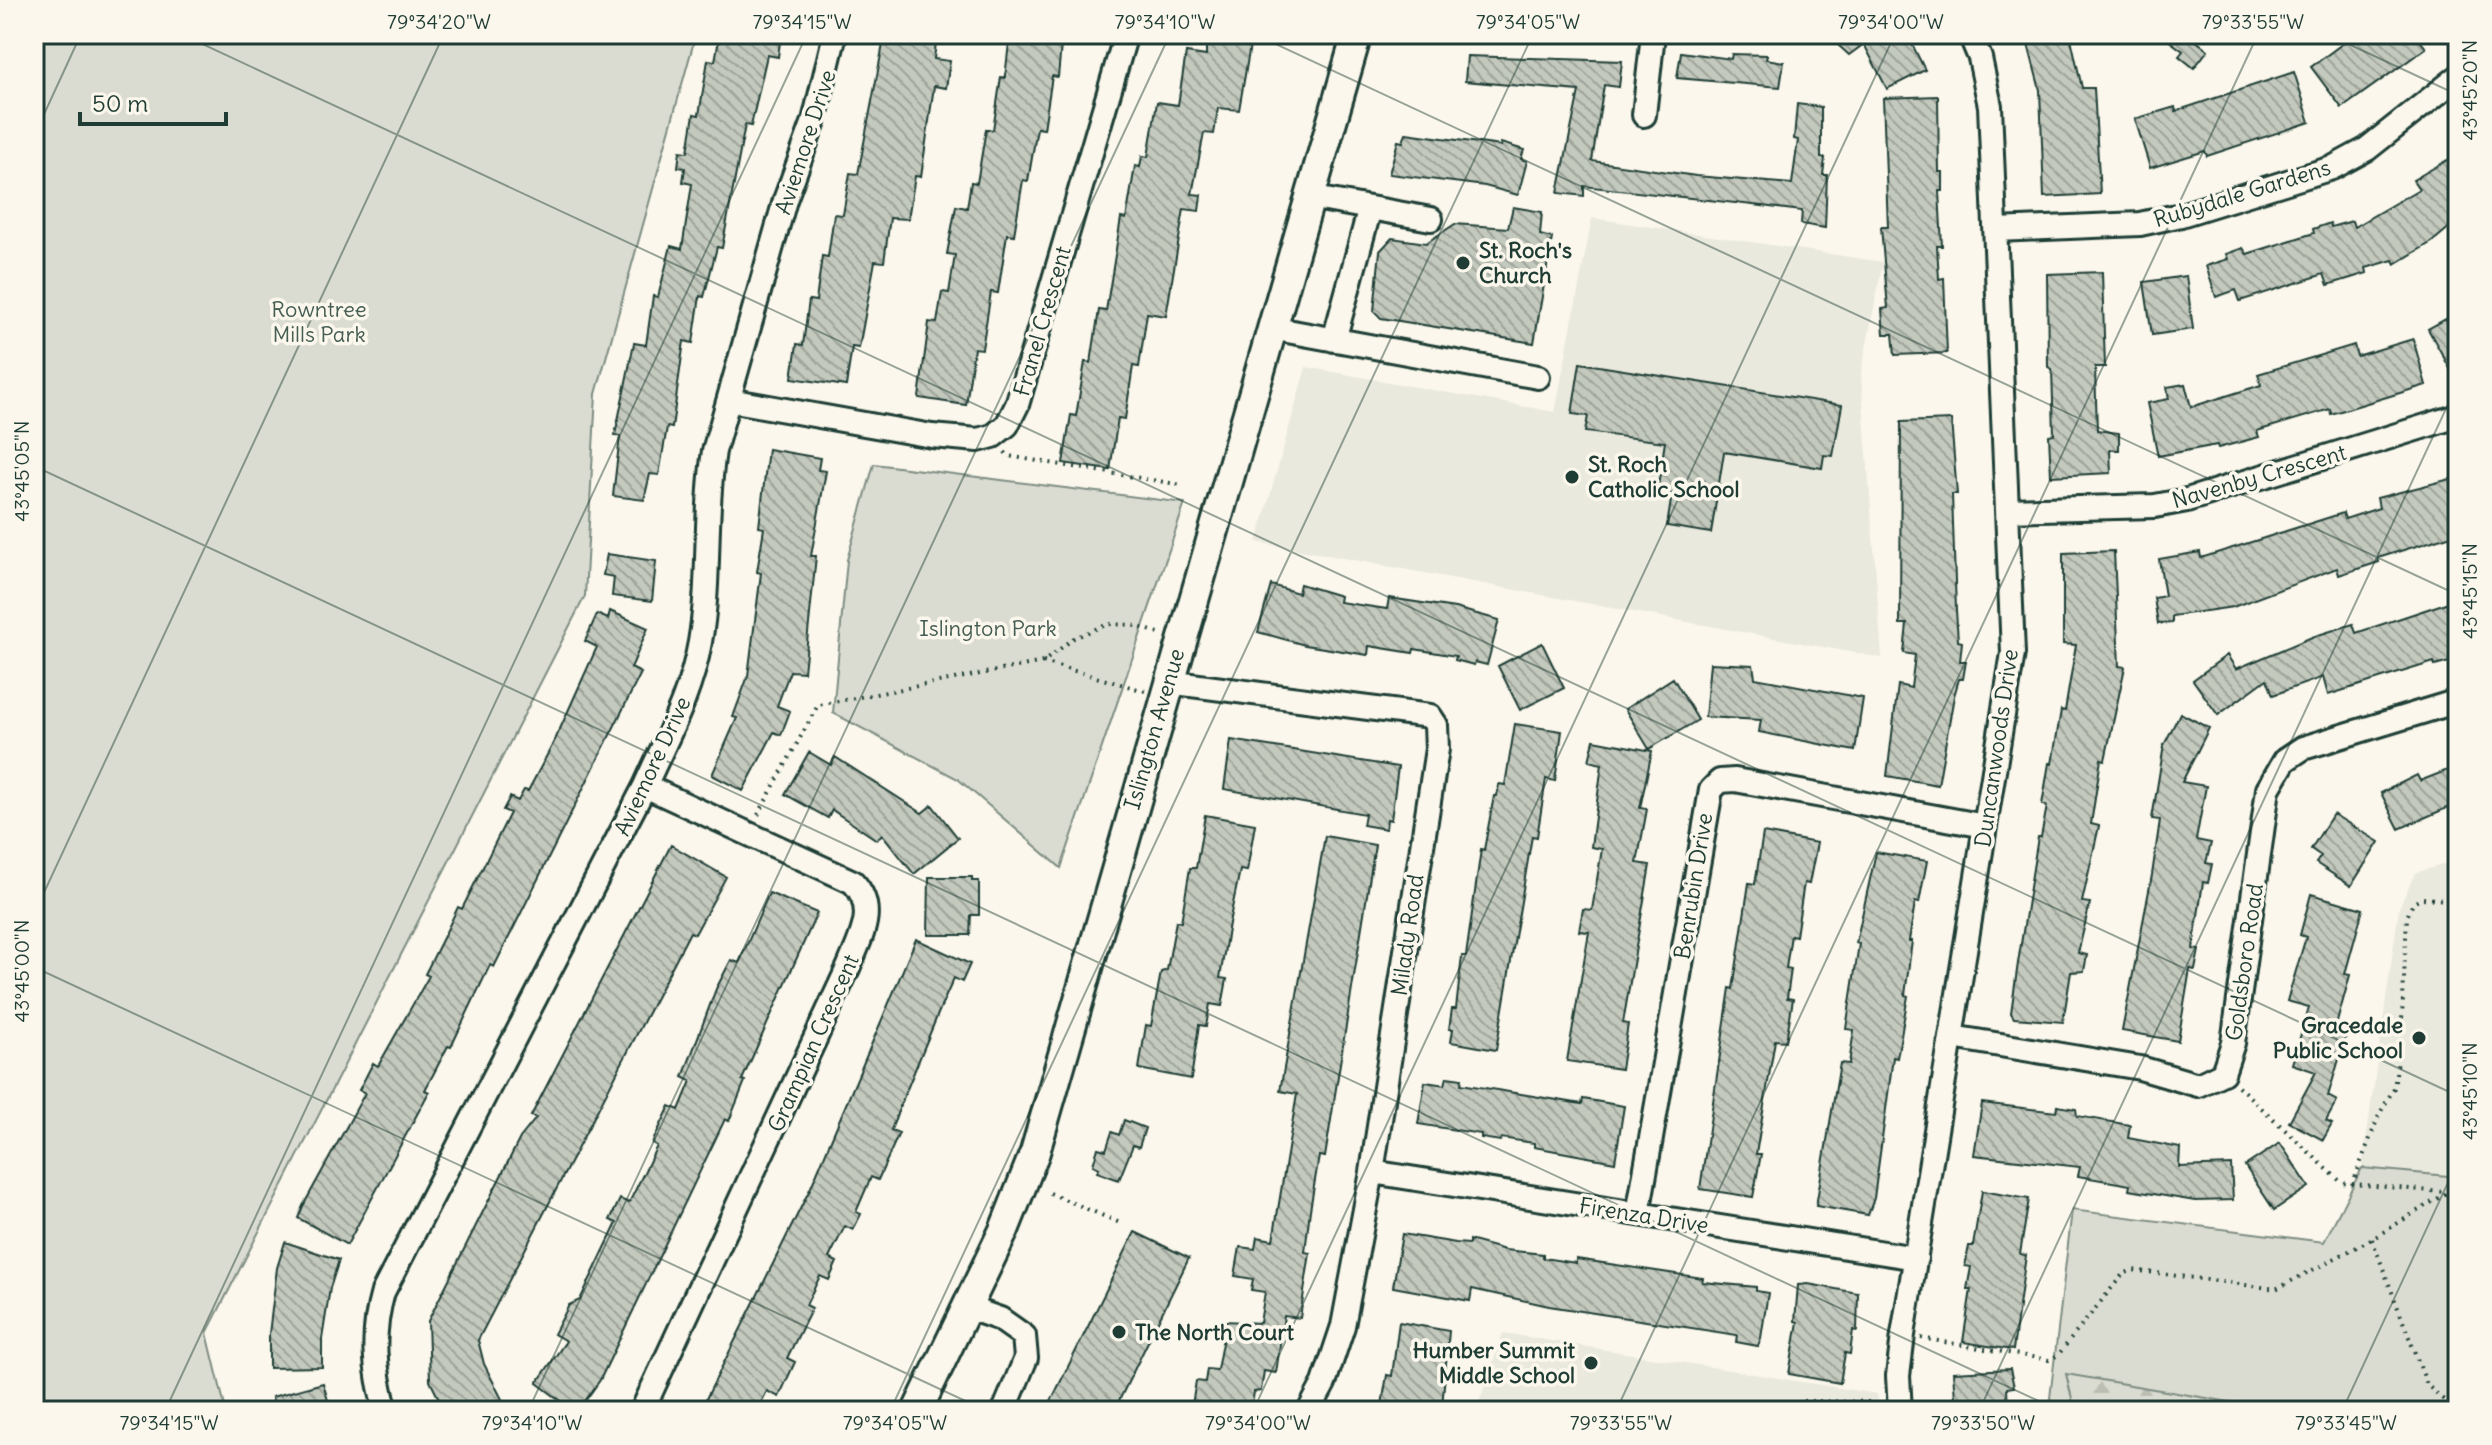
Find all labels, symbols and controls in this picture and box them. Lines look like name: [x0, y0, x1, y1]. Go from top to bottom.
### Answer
text: 79°34'20"W: [387, 9, 491, 34]
text: 79°34'15"W: [752, 9, 852, 34]
text: 79°34'10"W: [1115, 9, 1215, 34]
text: 79°34'05"W: [1476, 9, 1580, 34]
text: 79°34'00"W: [1838, 9, 1944, 34]
text: 79°33'55"W: [2202, 9, 2304, 34]
text: 43°45'20"N: [2457, 40, 2482, 140]
street label: Aviemore Drive: [768, 66, 842, 218]
scale bar: [80, 76, 226, 126]
text: 50 m: [92, 88, 148, 118]
street label: Rubydale Gardens: [2150, 153, 2334, 233]
place label: St. Roch's Church: [1479, 236, 1572, 289]
street label: Franel Crescent: [1007, 243, 1077, 399]
marker: St. Roch's Church: [1454, 254, 1472, 272]
park label: Rowntree Mills Park: [271, 295, 367, 348]
text: 43°45'05"N: [9, 420, 34, 522]
street label: Navenby Crescent: [2169, 438, 2349, 514]
place label: St. Roch Catholic School: [1588, 450, 1739, 503]
marker: St. Roch Catholic School: [1563, 468, 1581, 486]
text: 43°45'15"N: [2457, 543, 2482, 639]
park label: Islington Park: [919, 614, 1057, 642]
street label: Islington Avenue: [1118, 645, 1190, 813]
street label: Duncanwoods Drive: [1968, 647, 2024, 849]
street label: Aviemore Drive: [607, 692, 697, 840]
street label: Benrubin Drive: [1668, 811, 1718, 961]
street label: Milady Road: [1385, 872, 1429, 998]
street label: Goldsboro Road: [2219, 881, 2269, 1042]
text: 43°45'00"N: [9, 920, 34, 1023]
street label: Grampian Crescent: [761, 950, 865, 1136]
place label: Gracedale Public School: [2273, 1011, 2403, 1064]
marker: Gracedale Public School: [2410, 1029, 2428, 1047]
text: 43°45'10"N: [2457, 1042, 2482, 1140]
street label: Firenza Drive: [1577, 1191, 1711, 1239]
place label: The North Court: [1135, 1318, 1294, 1346]
marker: The North Court: [1110, 1323, 1128, 1341]
place label: Humber Summit Middle School: [1413, 1336, 1576, 1389]
marker: Humber Summit Middle School: [1582, 1354, 1600, 1372]
text: 79°34'15"W: [119, 1410, 219, 1435]
text: 79°34'10"W: [482, 1410, 582, 1435]
text: 79°34'05"W: [843, 1410, 947, 1435]
text: 79°34'00"W: [1205, 1410, 1311, 1435]
text: 79°33'55"W: [1570, 1410, 1672, 1435]
text: 79°33'50"W: [1931, 1410, 2035, 1435]
text: 79°33'45"W: [2295, 1410, 2397, 1435]

